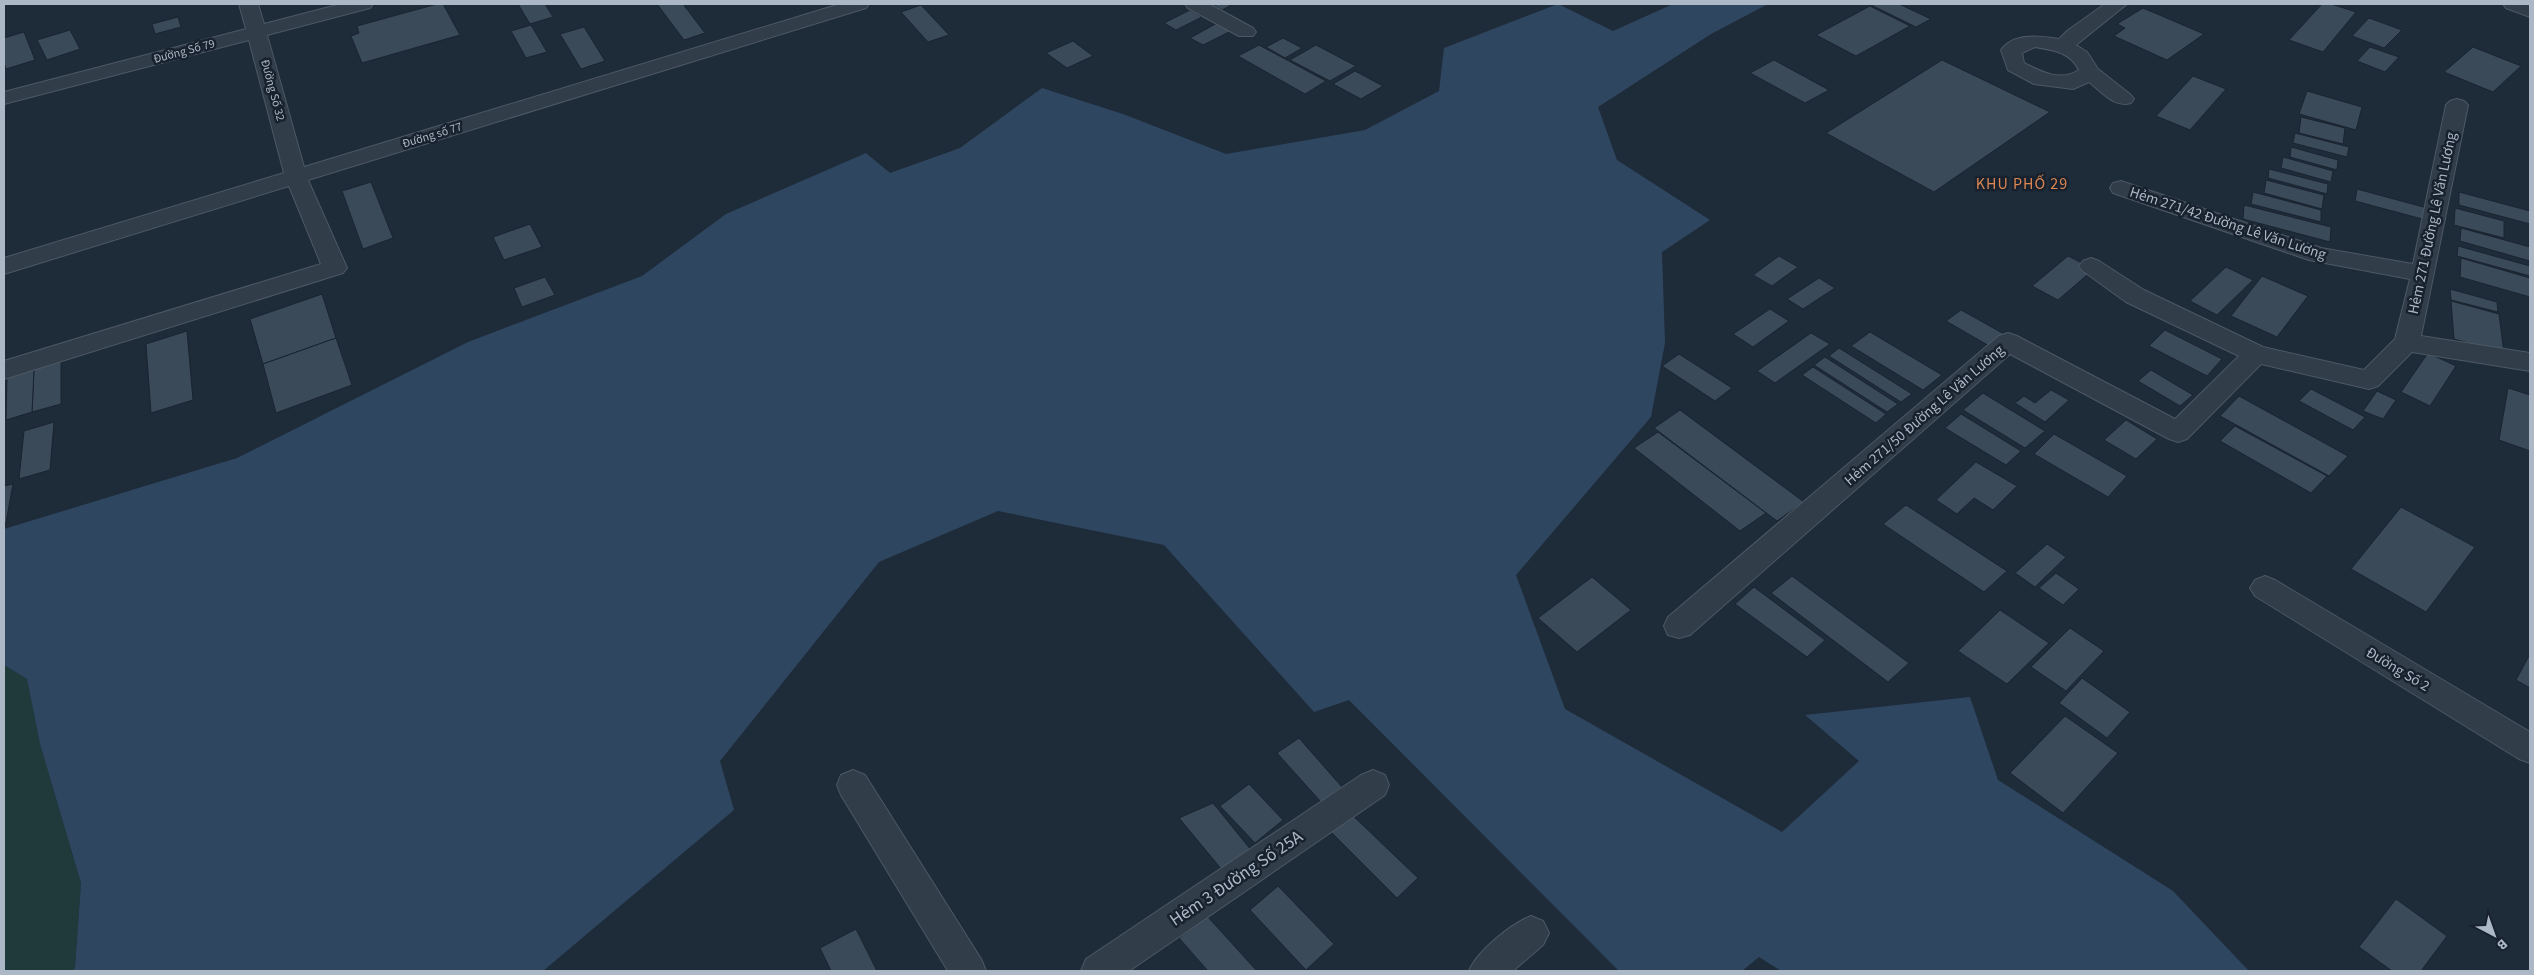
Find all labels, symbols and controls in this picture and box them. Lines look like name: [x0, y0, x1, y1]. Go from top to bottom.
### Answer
street label: Đường Số 79: [152, 35, 217, 68]
street label: Đường Số 32: [256, 58, 289, 123]
street label: Đường số 77: [400, 118, 464, 153]
street label: Hẻm 271 Đường Lê Văn Lương: [2403, 130, 2462, 316]
district label: KHU PHỐ 29: [1976, 173, 2068, 195]
street label: Hẻm 271/42 Đường Lê Văn Lương: [2127, 182, 2329, 265]
street label: Hẻm 271/50 Đường Lê Văn Lương: [1840, 340, 2009, 491]
street label: Đường Số 2: [2362, 642, 2434, 697]
street label: Hẻm 3 Đường Số 25A: [1165, 824, 1308, 932]
north arrow: [2469, 910, 2519, 960]
text: B: [2492, 934, 2512, 955]

